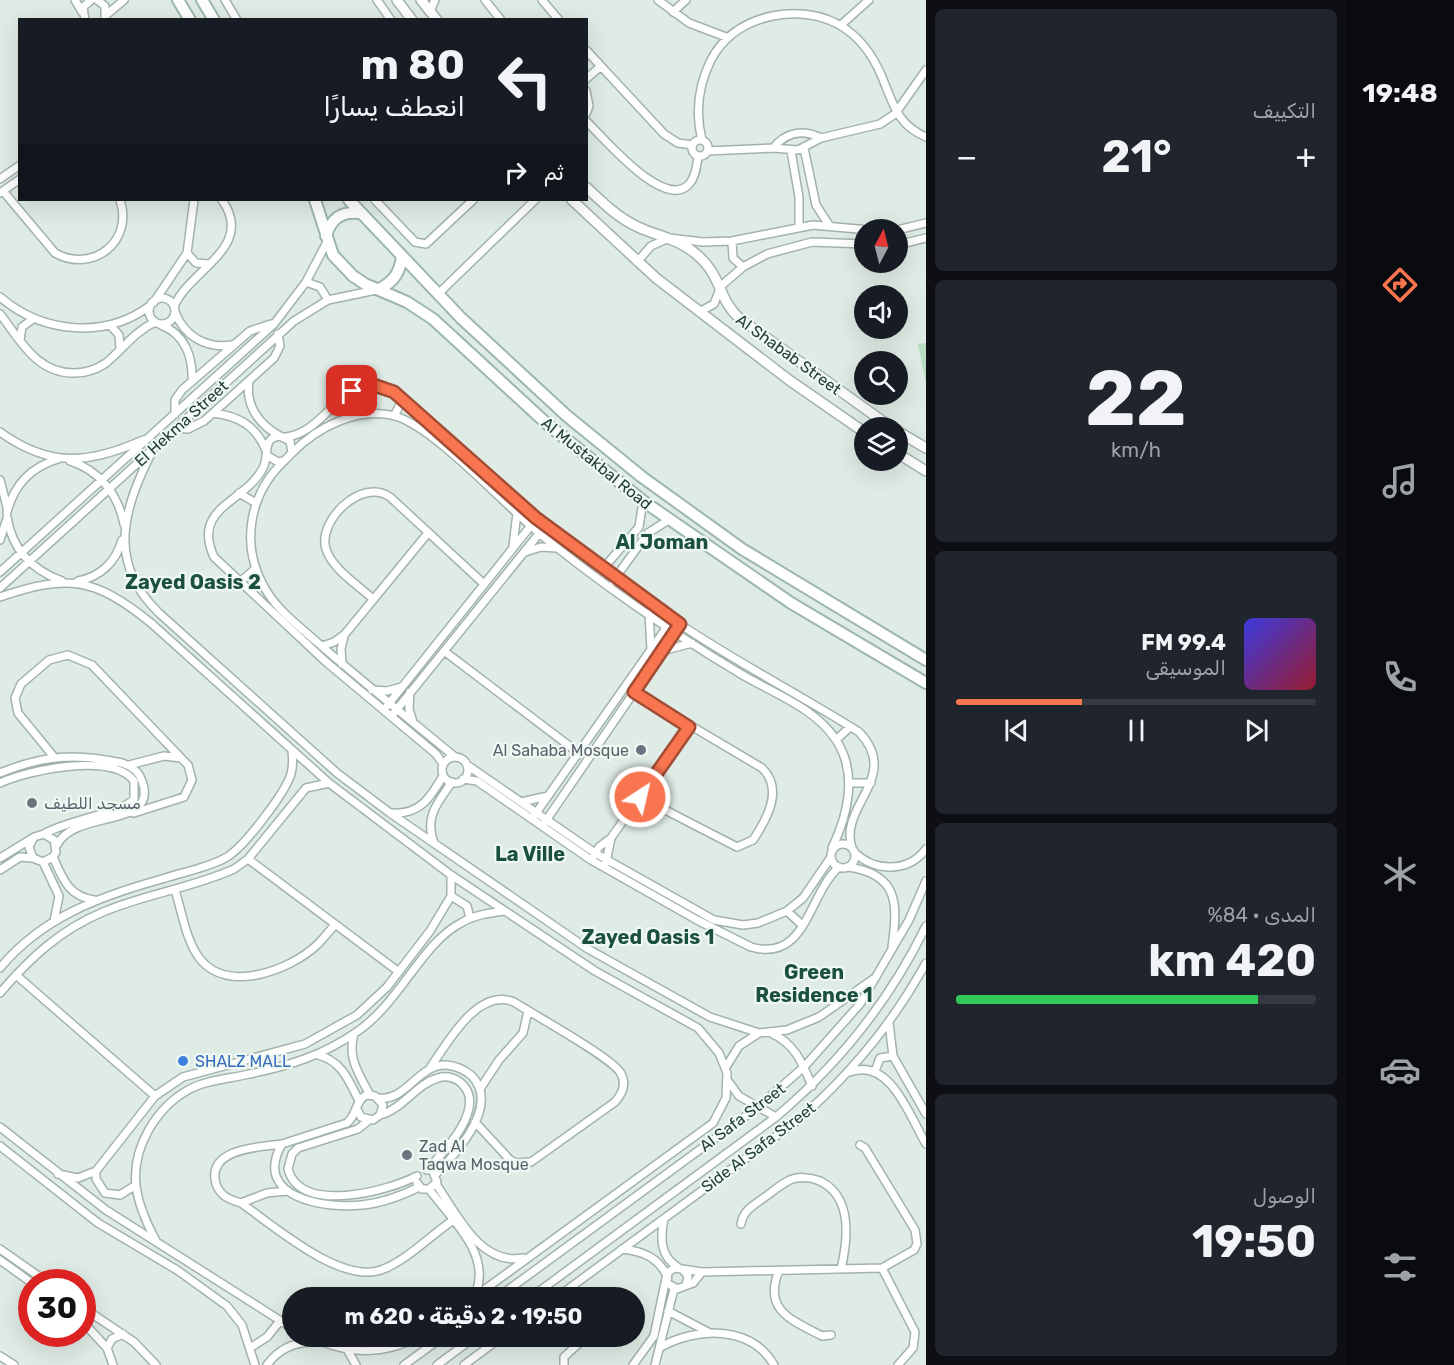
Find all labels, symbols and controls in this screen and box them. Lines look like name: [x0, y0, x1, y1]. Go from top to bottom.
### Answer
text: 80 m: [361, 40, 465, 90]
icon: left: [486, 42, 564, 120]
text: 19:48: [1362, 77, 1438, 109]
text: انعطف يسارًا: [323, 91, 465, 123]
text: التكييف: [1253, 99, 1316, 123]
text: 21°: [1101, 130, 1172, 183]
text: −: [956, 137, 977, 176]
text: +: [1295, 137, 1316, 176]
icon: right: [499, 156, 532, 189]
text: ثم: [544, 159, 564, 186]
north arrow: [854, 219, 908, 273]
map controls: [854, 219, 908, 471]
icon: directions: [1379, 264, 1421, 306]
button: sound: [854, 285, 908, 339]
street label: Al Shabab Street: [733, 310, 845, 399]
button: search: [854, 351, 908, 405]
text: 22: [1085, 352, 1187, 445]
pin: [326, 365, 377, 416]
icon: arrive: [335, 374, 368, 407]
street label: El Hekma Street: [131, 376, 232, 470]
street label: Al Mustakbal Road: [538, 413, 656, 514]
button: layers: [854, 417, 908, 471]
text: km/h: [1111, 438, 1161, 462]
icon: music: [1379, 460, 1421, 502]
district label: Al Joman: [616, 530, 708, 554]
district label: Zayed Oasis 2: [125, 570, 261, 594]
text: 99.4 FM: [1141, 629, 1226, 656]
text: الموسيقى: [1145, 656, 1226, 680]
icon: phone: [1379, 656, 1421, 698]
icon: previous: [1000, 714, 1033, 747]
icon: pause: [1120, 714, 1153, 747]
icon: next: [1240, 714, 1273, 747]
place label: Al Sahaba Mosque: [493, 741, 629, 760]
marker: Al Sahaba Mosque: [634, 743, 648, 757]
position arrow: [608, 765, 672, 829]
place label: مسجد اللطيف: [44, 794, 141, 813]
marker: مسجد اللطيف: [25, 796, 39, 810]
district label: La Ville: [495, 842, 565, 866]
icon: climate: [1379, 853, 1421, 895]
text: المدى · 84%: [1208, 903, 1316, 927]
district label: Zayed Oasis 1: [582, 925, 714, 949]
text: 420 km: [1148, 934, 1316, 987]
district label: Green Residence 1: [755, 960, 873, 1007]
icon: car: [1379, 1049, 1421, 1091]
place label: SHALZ MALL: [195, 1052, 291, 1071]
marker: SHALZ MALL: [176, 1054, 190, 1068]
street label: Al Safa Street: [696, 1079, 789, 1156]
street label: Side Al Safa Street: [697, 1098, 819, 1197]
place label: Zad Al Taqwa Mosque: [419, 1137, 529, 1174]
marker: Zad Al Taqwa Mosque: [400, 1148, 414, 1162]
text: الوصول: [1253, 1184, 1316, 1208]
text: 19:50: [1192, 1215, 1316, 1268]
icon: filters: [1379, 1246, 1421, 1288]
speed limit sign: 30: [18, 1269, 96, 1347]
text: 19:50 · 2 دقيقة · 620 m: [345, 1303, 582, 1330]

